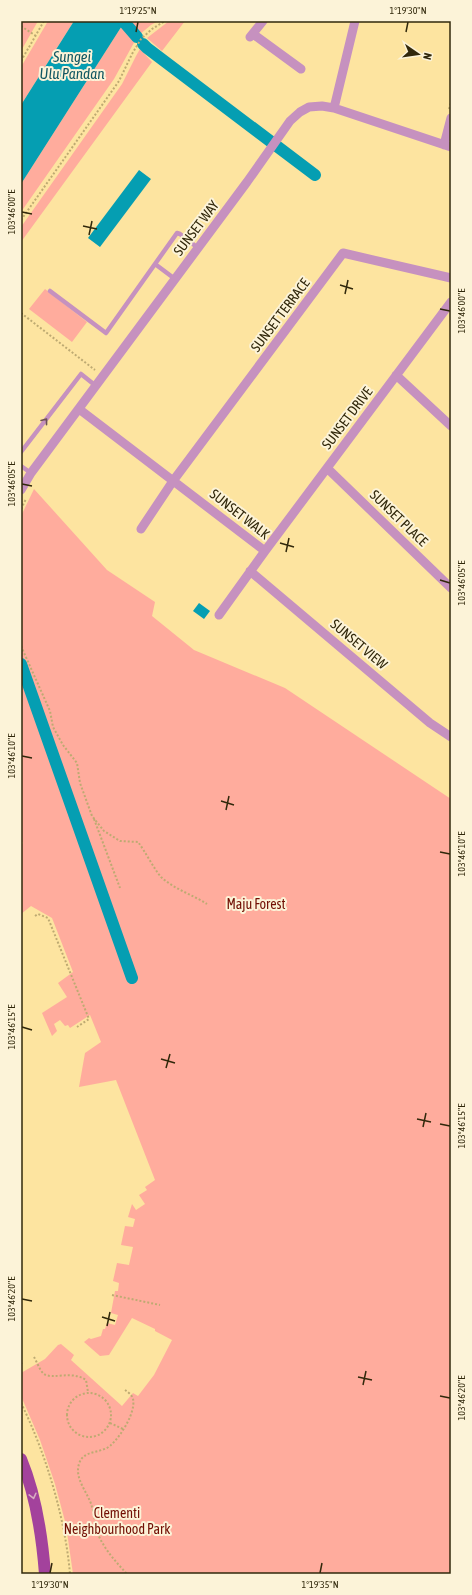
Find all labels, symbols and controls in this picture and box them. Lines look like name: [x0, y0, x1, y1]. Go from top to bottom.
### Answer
text: 1°19'25"N: [119, 5, 157, 16]
text: 1°19'30"N: [389, 5, 427, 16]
north arrow: [398, 34, 438, 74]
water label: Sungei Ulu Pandan: [40, 48, 104, 82]
text: N: [421, 52, 434, 61]
text: 103°46'00"E: [6, 189, 17, 234]
street label: SUNSET WAY: [170, 197, 222, 259]
street label: SUNSET TERRACE: [247, 275, 313, 355]
text: 103°46'00"E: [456, 288, 467, 333]
street label: SUNSET DRIVE: [318, 384, 376, 452]
one-way arrow: [40, 418, 47, 425]
text: 103°46'05"E: [6, 461, 17, 506]
street label: SUNSET WALK: [207, 486, 273, 542]
street label: SUNSET PLACE: [367, 487, 431, 549]
text: 103°46'05"E: [456, 560, 467, 605]
street label: SUNSET VIEW: [327, 616, 391, 673]
text: 103°46'10"E: [6, 733, 17, 778]
text: 103°46'10"E: [456, 831, 467, 876]
park label: Maju Forest: [226, 896, 286, 912]
text: 103°46'15"E: [6, 1004, 17, 1049]
text: 103°46'15"E: [456, 1103, 467, 1148]
text: 103°46'20"E: [6, 1276, 17, 1321]
text: 103°46'20"E: [456, 1375, 467, 1420]
one-way arrow: [28, 1492, 37, 1499]
park label: Clementi Neighbourhood Park: [64, 1505, 170, 1537]
text: 1°19'30"N: [31, 1579, 69, 1590]
text: 1°19'35"N: [301, 1579, 339, 1590]

